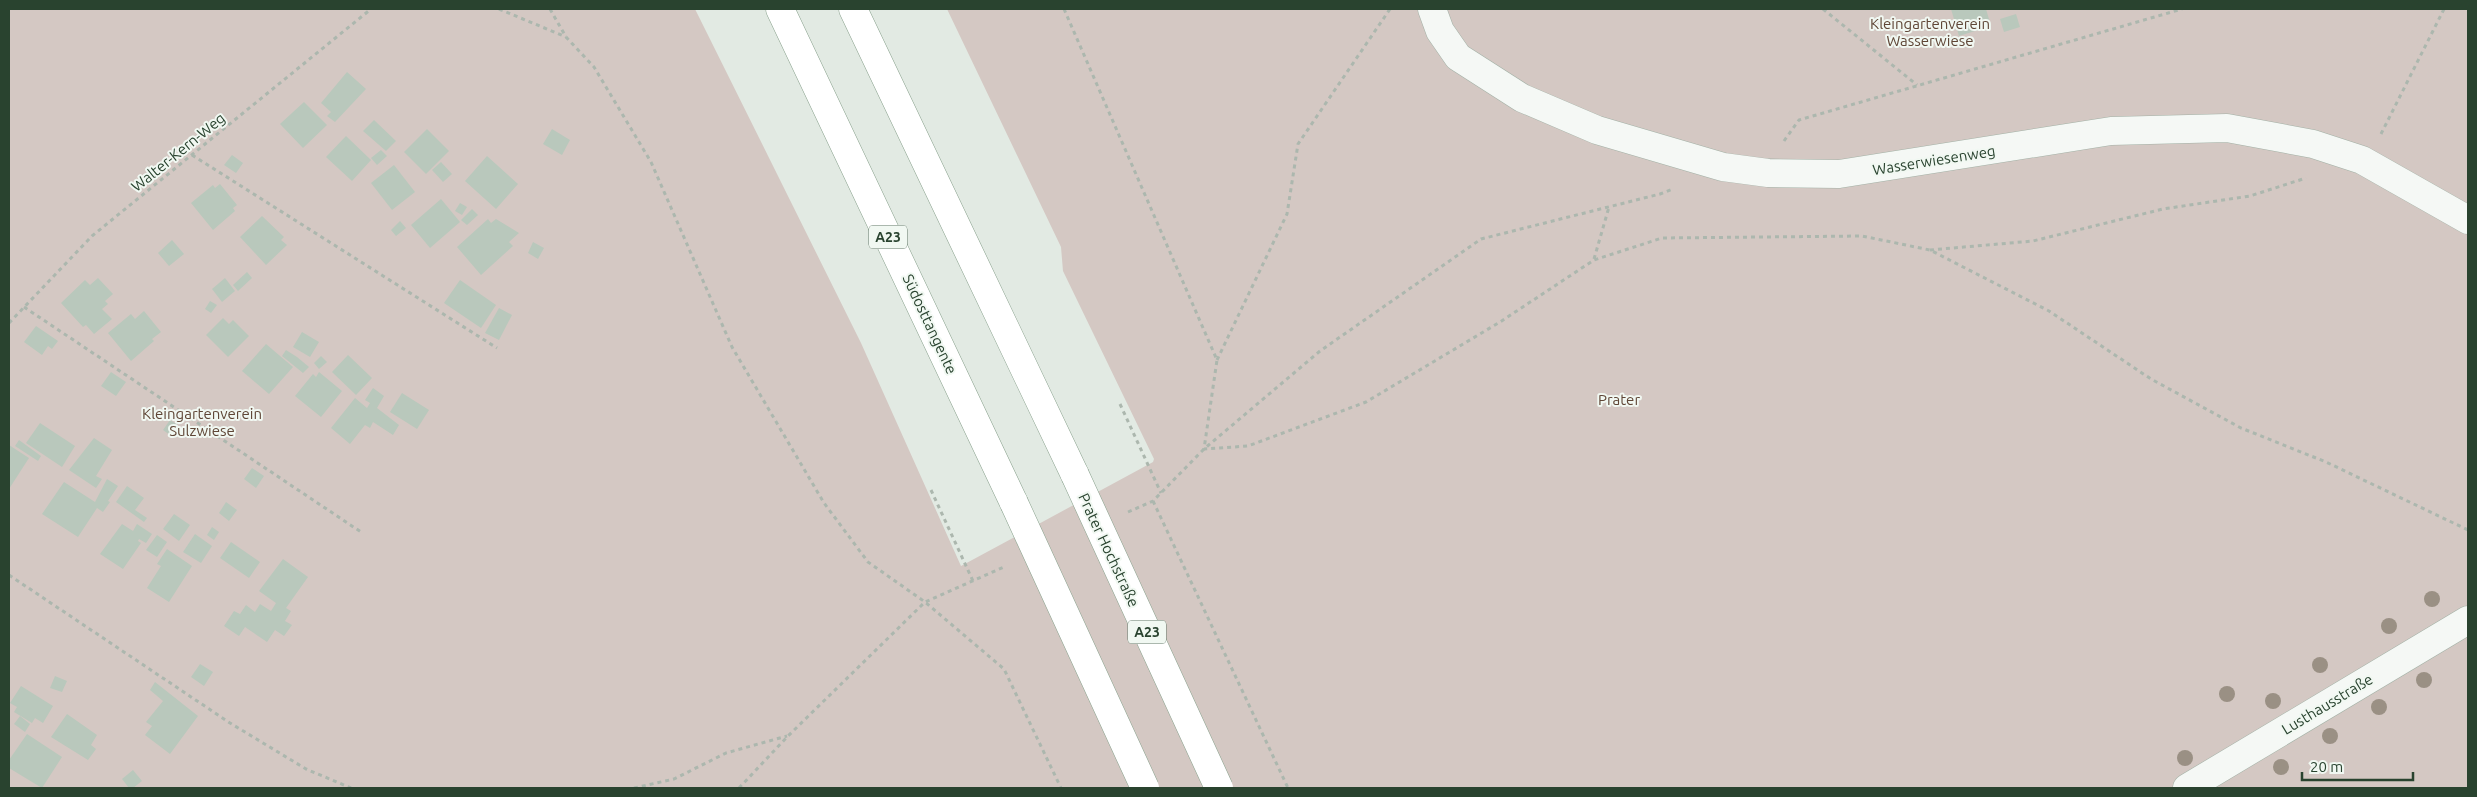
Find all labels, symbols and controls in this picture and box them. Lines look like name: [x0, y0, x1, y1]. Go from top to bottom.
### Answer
park label: Kleingartenverein Wasserwiese: [1870, 15, 1990, 49]
street label: Walter-Kern-Weg: [128, 109, 228, 195]
street label: Wasserwiesenweg: [1871, 142, 1997, 178]
road number: A23: [869, 226, 907, 248]
street label: Südosttangente: [899, 271, 961, 377]
park label: Prater: [1598, 391, 1640, 408]
park label: Kleingartenverein Sulzwiese: [142, 405, 262, 439]
street label: Prater Hochstraße: [1075, 490, 1143, 610]
road number: A23: [1128, 620, 1166, 644]
street label: Lusthausstraße: [2278, 670, 2376, 738]
scale bar: [2302, 750, 2413, 782]
text: 20 m: [2310, 758, 2343, 775]

